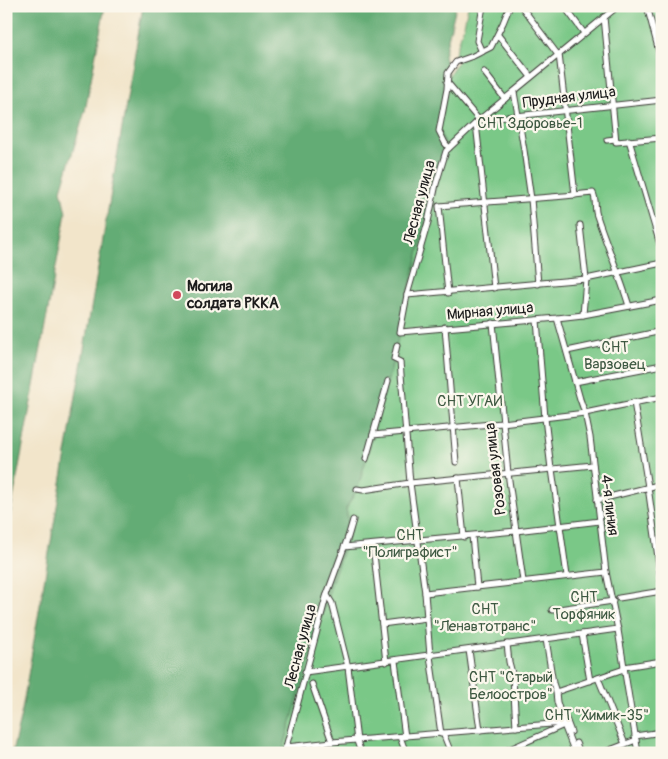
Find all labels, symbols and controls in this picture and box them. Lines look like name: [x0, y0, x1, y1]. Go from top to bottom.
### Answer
street label: Прудная улица: [521, 82, 617, 113]
park label: СНТ Здоровье-1: [477, 114, 583, 133]
street label: Лесная улица: [399, 158, 440, 247]
place label: Могила солдата РККА: [186, 277, 279, 313]
marker: Могила солдата РККА: [171, 289, 183, 301]
street label: Мирная улица: [446, 298, 534, 325]
park label: СНТ Варзовец: [584, 338, 646, 374]
park label: СНТ УГАИ: [437, 392, 503, 411]
street label: Розовая улица: [480, 422, 511, 516]
street label: 4-я линия: [596, 474, 623, 537]
park label: СНТ "Полиграфист": [362, 526, 458, 562]
park label: СНТ Торфяник: [552, 588, 616, 624]
park label: СНТ "Ленавтотранс": [434, 600, 536, 636]
street label: Лесная улица: [280, 602, 321, 691]
park label: СНТ "Старый Белоостров": [469, 668, 553, 704]
park label: СНТ "Химик-35": [545, 706, 649, 725]

